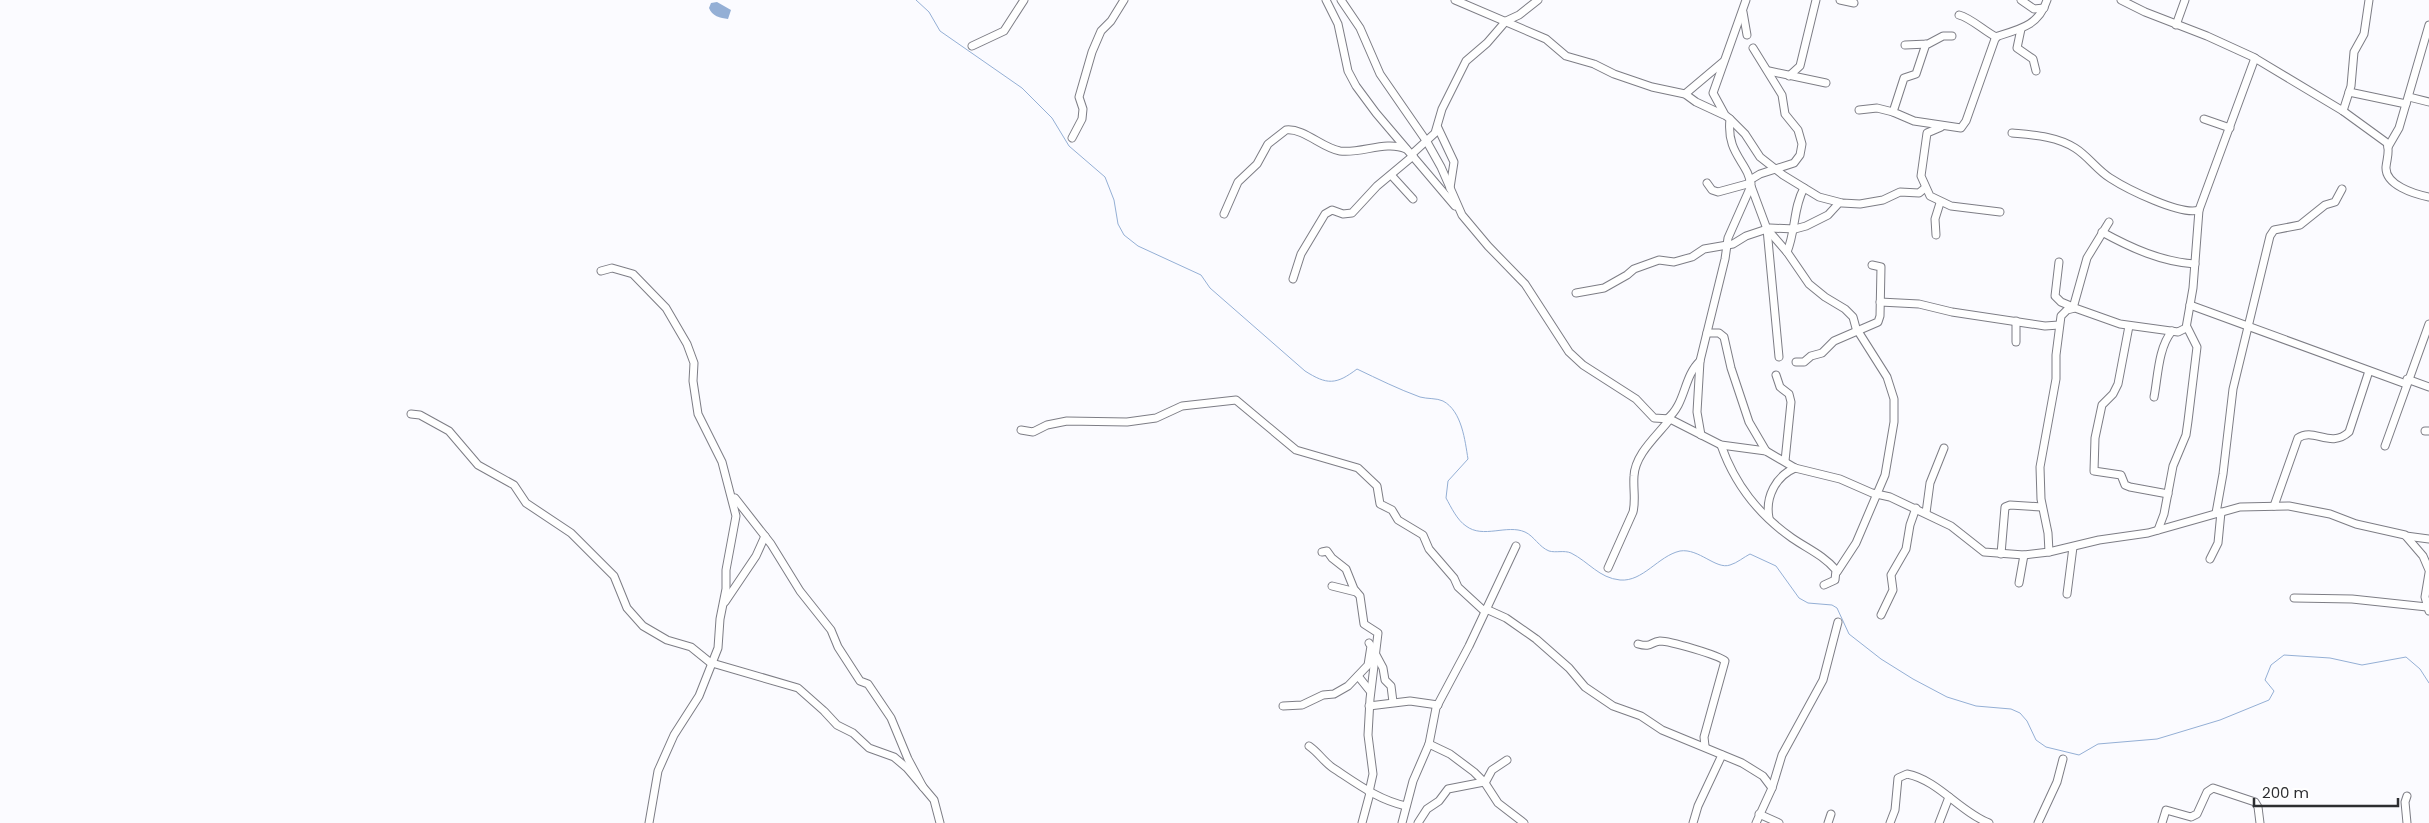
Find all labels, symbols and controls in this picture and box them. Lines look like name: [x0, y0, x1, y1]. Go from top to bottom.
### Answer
scale bar: [2254, 776, 2398, 808]
text: 200 m: [2262, 782, 2309, 803]

